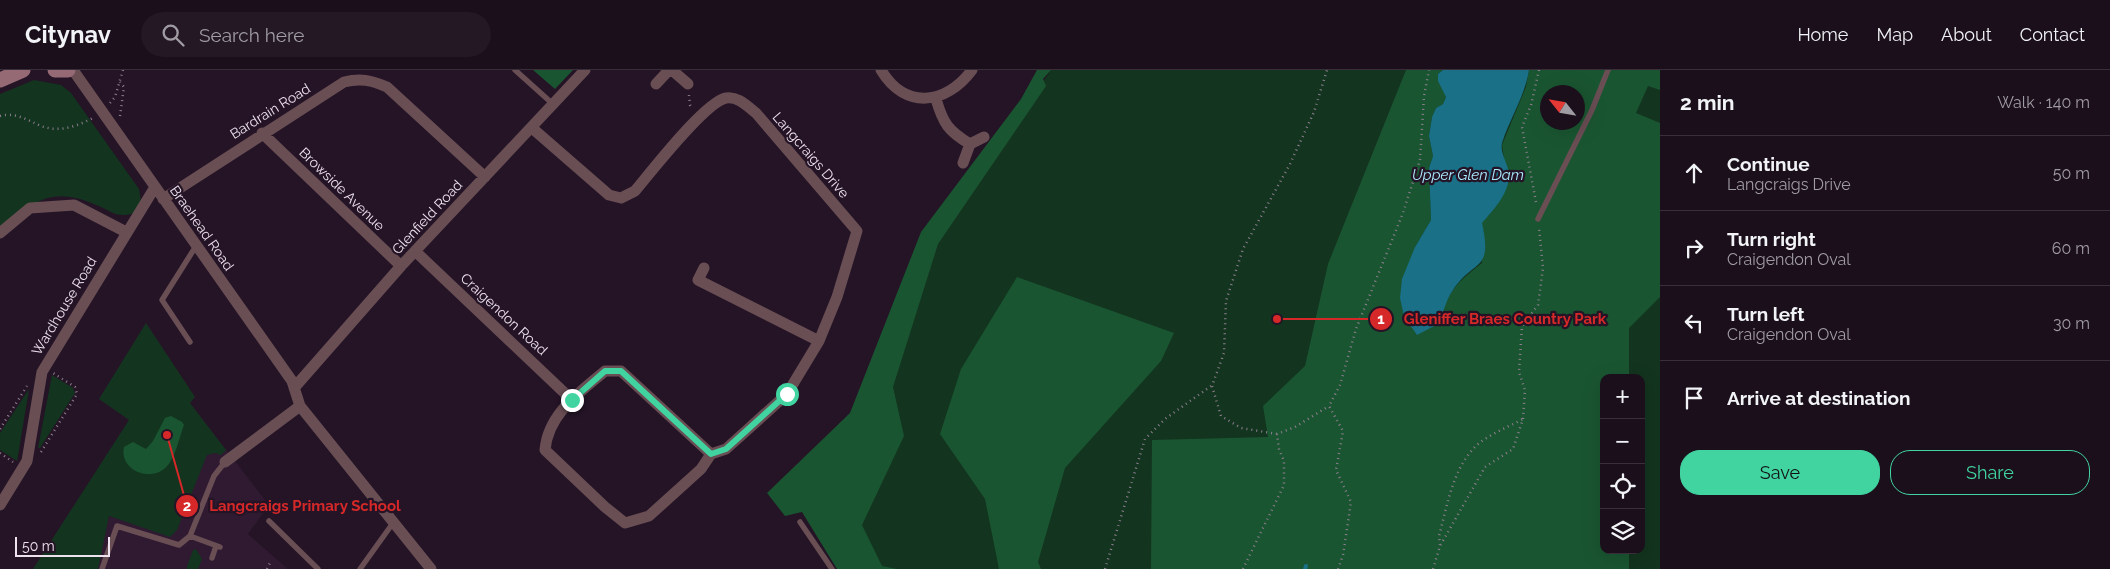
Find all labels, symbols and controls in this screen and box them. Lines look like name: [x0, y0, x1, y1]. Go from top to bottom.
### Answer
search box: [141, 12, 491, 57]
text: Citynav: [25, 20, 111, 49]
icon: search: [159, 21, 187, 49]
text: Search here: [199, 24, 304, 46]
text: Home: [1797, 24, 1848, 45]
text: Map: [1876, 24, 1913, 45]
text: About: [1941, 24, 1992, 45]
text: Contact: [2020, 24, 2085, 45]
street label: Bardrain Road: [227, 80, 313, 142]
north arrow: [1540, 85, 1585, 130]
text: 2 min: [1680, 90, 1734, 115]
text: Walk · 140 m: [1997, 93, 2090, 112]
street label: Langcraigs Drive: [769, 109, 853, 201]
street label: Browside Avenue: [296, 144, 388, 234]
text: Continue: [1727, 153, 1810, 175]
icon: ahead: [1680, 159, 1708, 187]
text: 50 m: [2053, 164, 2090, 183]
water label: Upper Glen Dam: [1412, 166, 1524, 184]
text: Langcraigs Drive: [1727, 175, 1851, 194]
street label: Glenfield Road: [389, 177, 465, 257]
street label: Braehead Road: [167, 182, 237, 274]
text: Turn right: [1727, 228, 1816, 250]
icon: right: [1680, 234, 1708, 262]
text: 60 m: [2052, 239, 2090, 258]
text: Craigendon Oval: [1727, 250, 1851, 269]
street label: Wardhouse Road: [28, 254, 100, 358]
street label: Craigendon Road: [457, 270, 551, 358]
text: Turn left: [1727, 303, 1804, 325]
callout: Gleniffer Braes Country Park: [1369, 304, 1617, 334]
icon: left: [1680, 309, 1708, 337]
text: 1: [1377, 310, 1385, 328]
text: Gleniffer Braes Country Park: [1404, 310, 1607, 328]
text: 30 m: [2053, 314, 2090, 333]
text: Craigendon Oval: [1727, 325, 1851, 344]
map controls: [1600, 374, 1645, 554]
button: +: [1600, 374, 1645, 419]
route start: [776, 383, 799, 406]
icon: arrive: [1680, 384, 1708, 412]
text: Arrive at destination: [1727, 387, 1911, 409]
route end: [561, 389, 584, 412]
button: −: [1600, 419, 1645, 464]
button: Save: [1680, 450, 1880, 495]
button: Share: [1890, 450, 2090, 495]
button: locate: [1600, 464, 1645, 509]
callout: Langcraigs Primary School: [174, 491, 411, 521]
text: 2: [183, 497, 191, 515]
text: Langcraigs Primary School: [209, 497, 401, 515]
button: layers: [1600, 509, 1645, 554]
scale bar: [15, 534, 110, 557]
text: 50 m: [22, 538, 55, 554]

